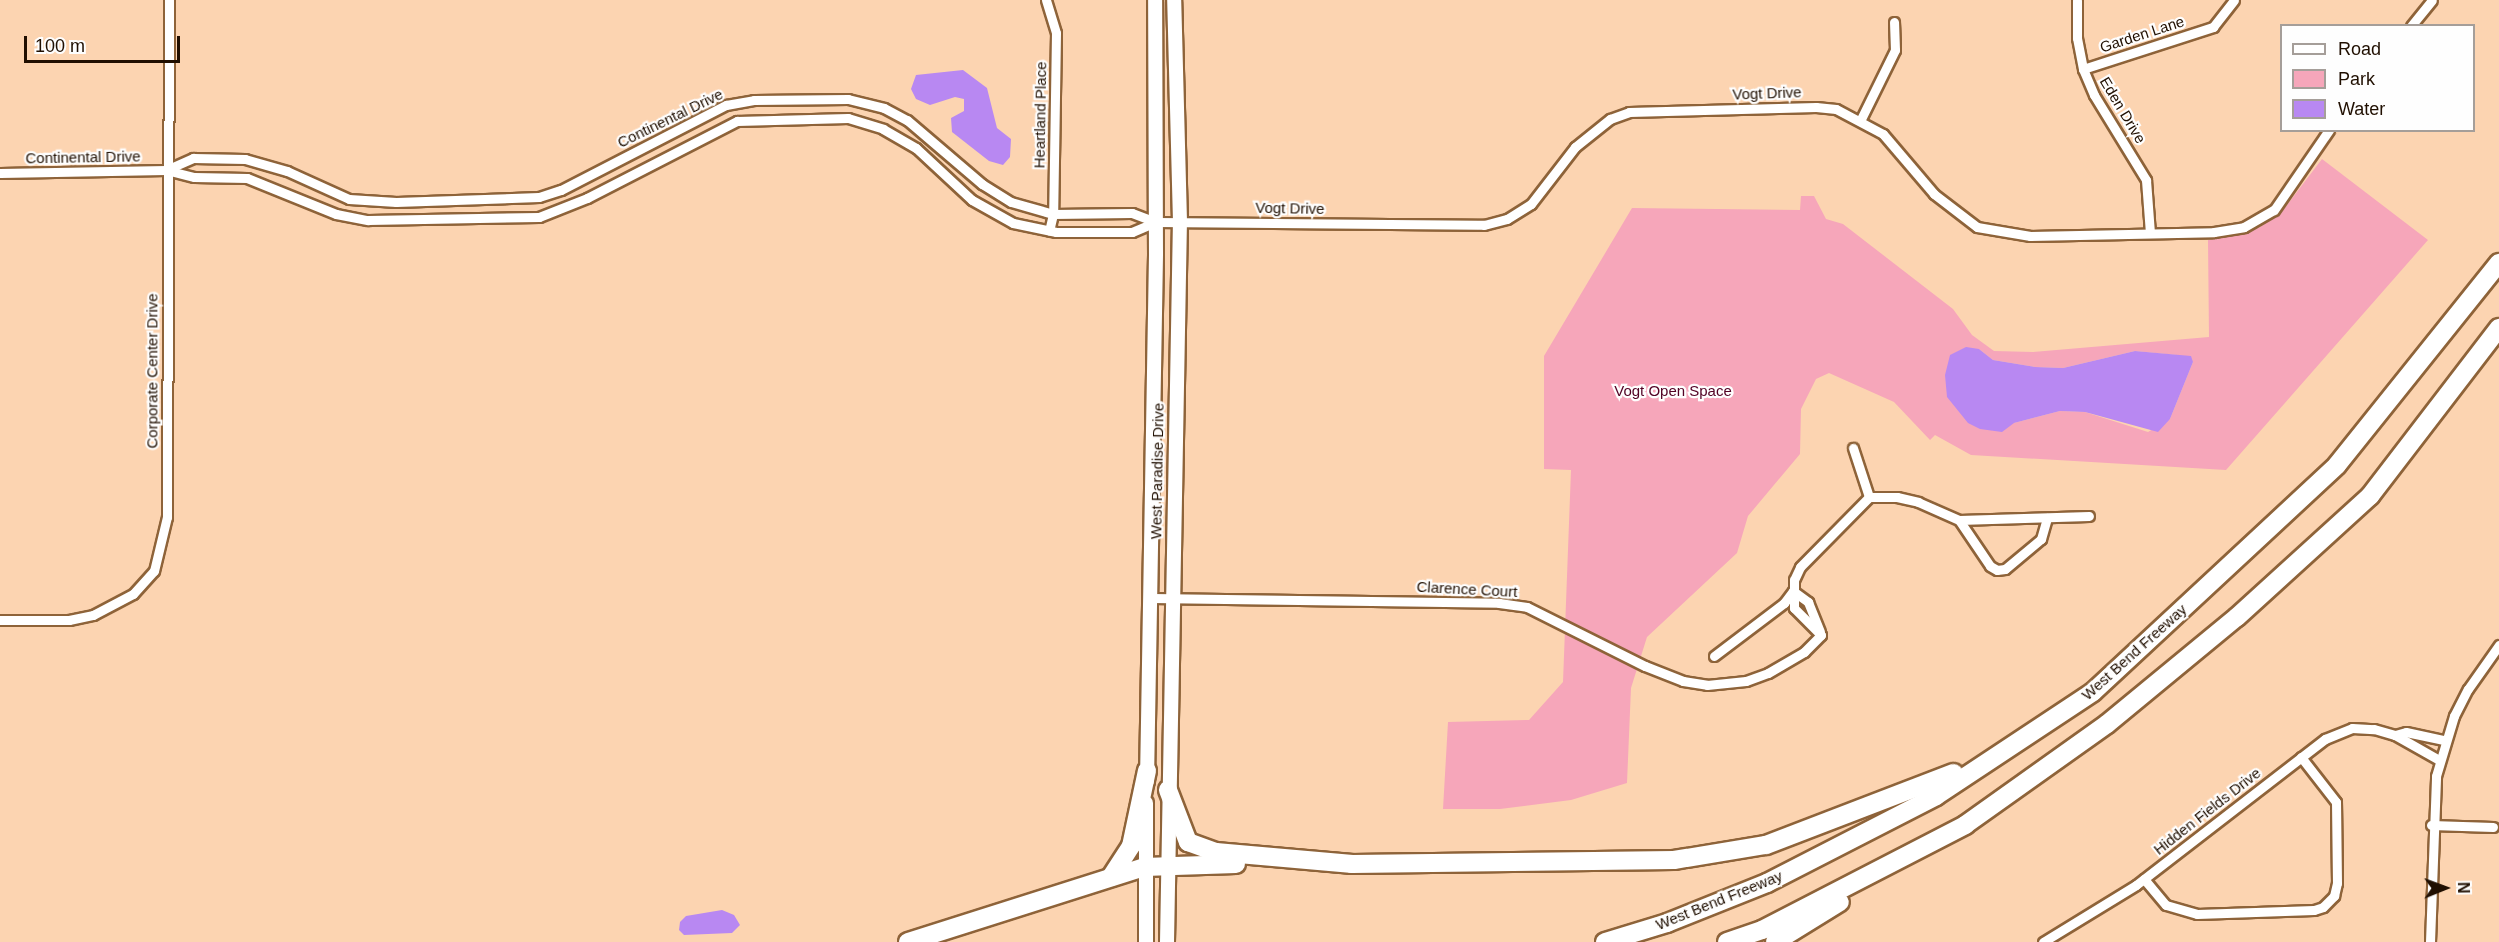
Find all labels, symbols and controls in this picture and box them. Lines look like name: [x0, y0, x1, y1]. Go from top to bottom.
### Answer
street label: Garden Lane: [2098, 12, 2186, 56]
scale bar: [27, 24, 183, 62]
legend: [2280, 24, 2475, 132]
text: 100 m: [35, 36, 85, 56]
text: Road: [2338, 39, 2381, 59]
street label: Heartland Place: [1030, 61, 1050, 169]
text: Park: [2338, 69, 2375, 89]
street label: Eden Drive: [2096, 74, 2150, 146]
street label: Vogt Drive: [1732, 83, 1802, 103]
street label: Continental Drive: [614, 85, 726, 151]
text: Water: [2338, 99, 2385, 119]
street label: Continental Drive: [25, 147, 141, 167]
street label: Vogt Drive: [1255, 198, 1325, 218]
street label: Corporate Center Drive: [143, 293, 161, 449]
park label: Vogt Open Space: [1614, 382, 1732, 400]
street label: West Paradise Drive: [1147, 403, 1167, 539]
street label: Clarence Court: [1416, 577, 1518, 601]
street label: West Bend Freeway: [2078, 600, 2190, 704]
street label: Hidden Fields Drive: [2150, 764, 2264, 858]
north arrow: [2415, 858, 2475, 918]
street label: West Bend Freeway: [1653, 866, 1785, 934]
text: N: [2455, 882, 2472, 894]

